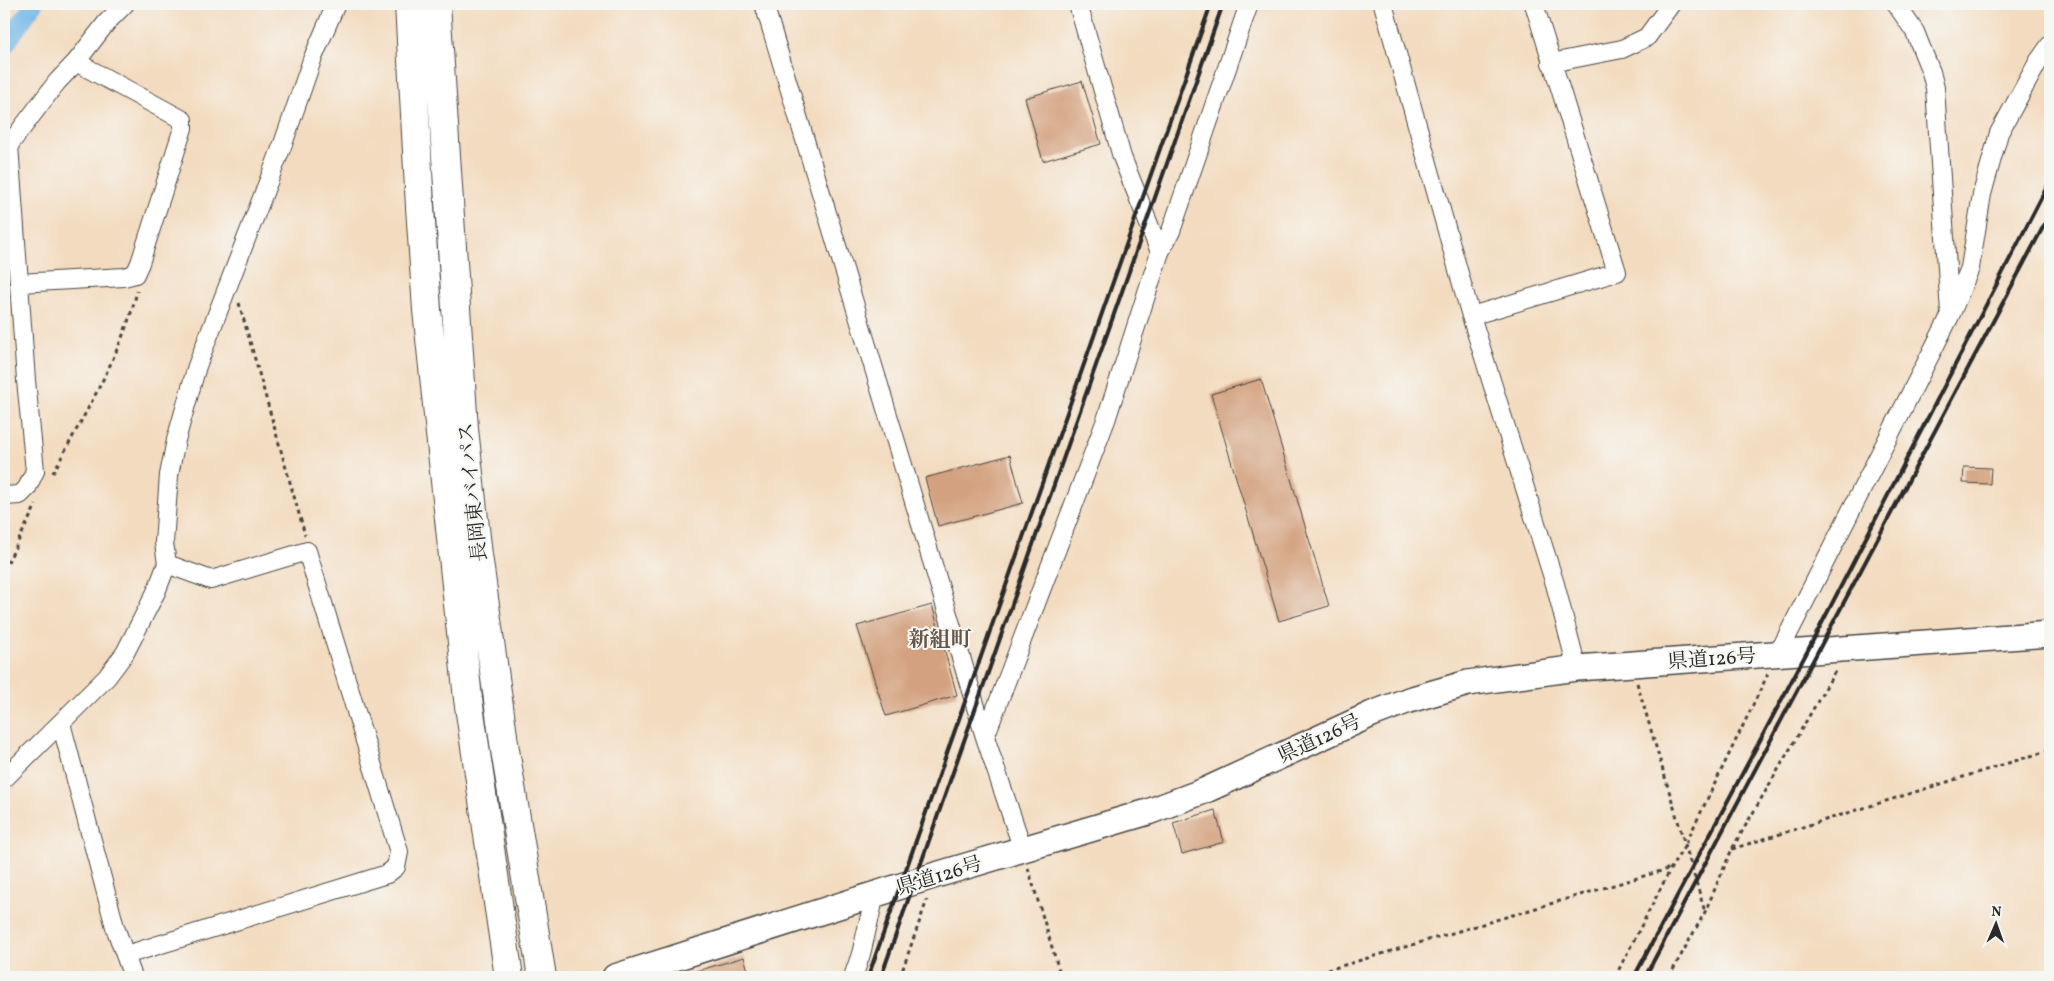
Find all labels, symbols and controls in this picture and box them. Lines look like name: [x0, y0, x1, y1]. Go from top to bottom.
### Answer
street label: 長岡東バイパス: [453, 421, 495, 563]
district label: 新組町: [909, 626, 972, 655]
street label: 県道126号: [1667, 643, 1757, 677]
street label: 県道126号: [1274, 708, 1366, 771]
street label: 県道126号: [893, 851, 986, 903]
north arrow: [1972, 898, 2022, 948]
text: N: [1991, 903, 2002, 922]

